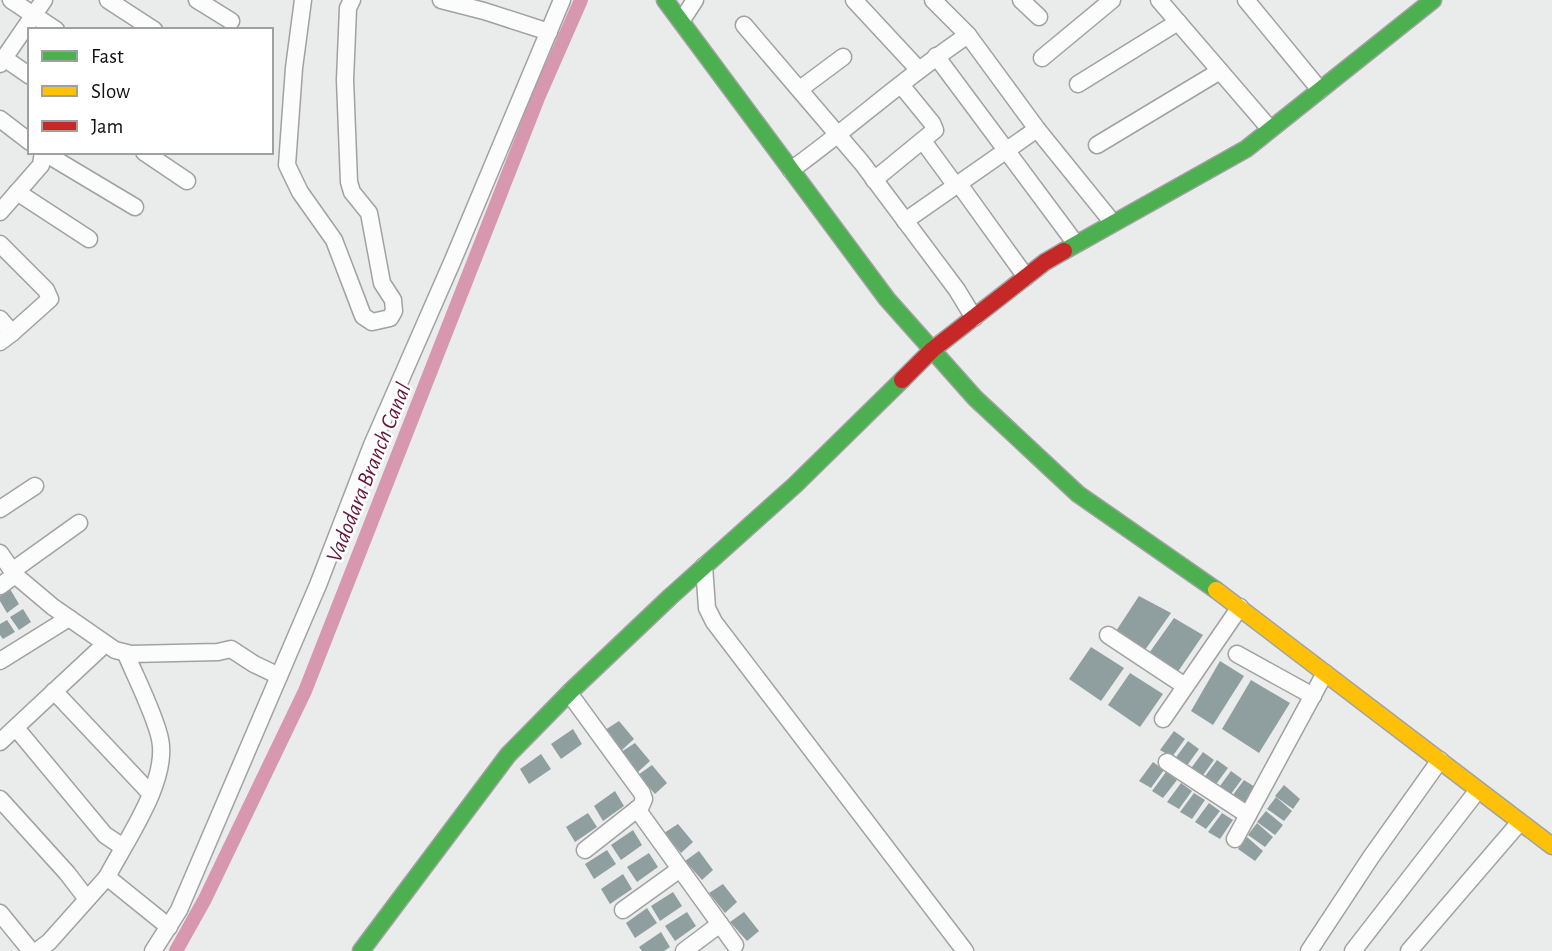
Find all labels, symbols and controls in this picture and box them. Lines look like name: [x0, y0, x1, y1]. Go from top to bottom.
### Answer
legend: [28, 28, 273, 154]
text: Fast: [91, 46, 124, 67]
text: Slow: [91, 81, 130, 102]
text: Jam: [91, 116, 123, 137]
water label: Vadodara Branch Canal: [323, 379, 416, 566]

